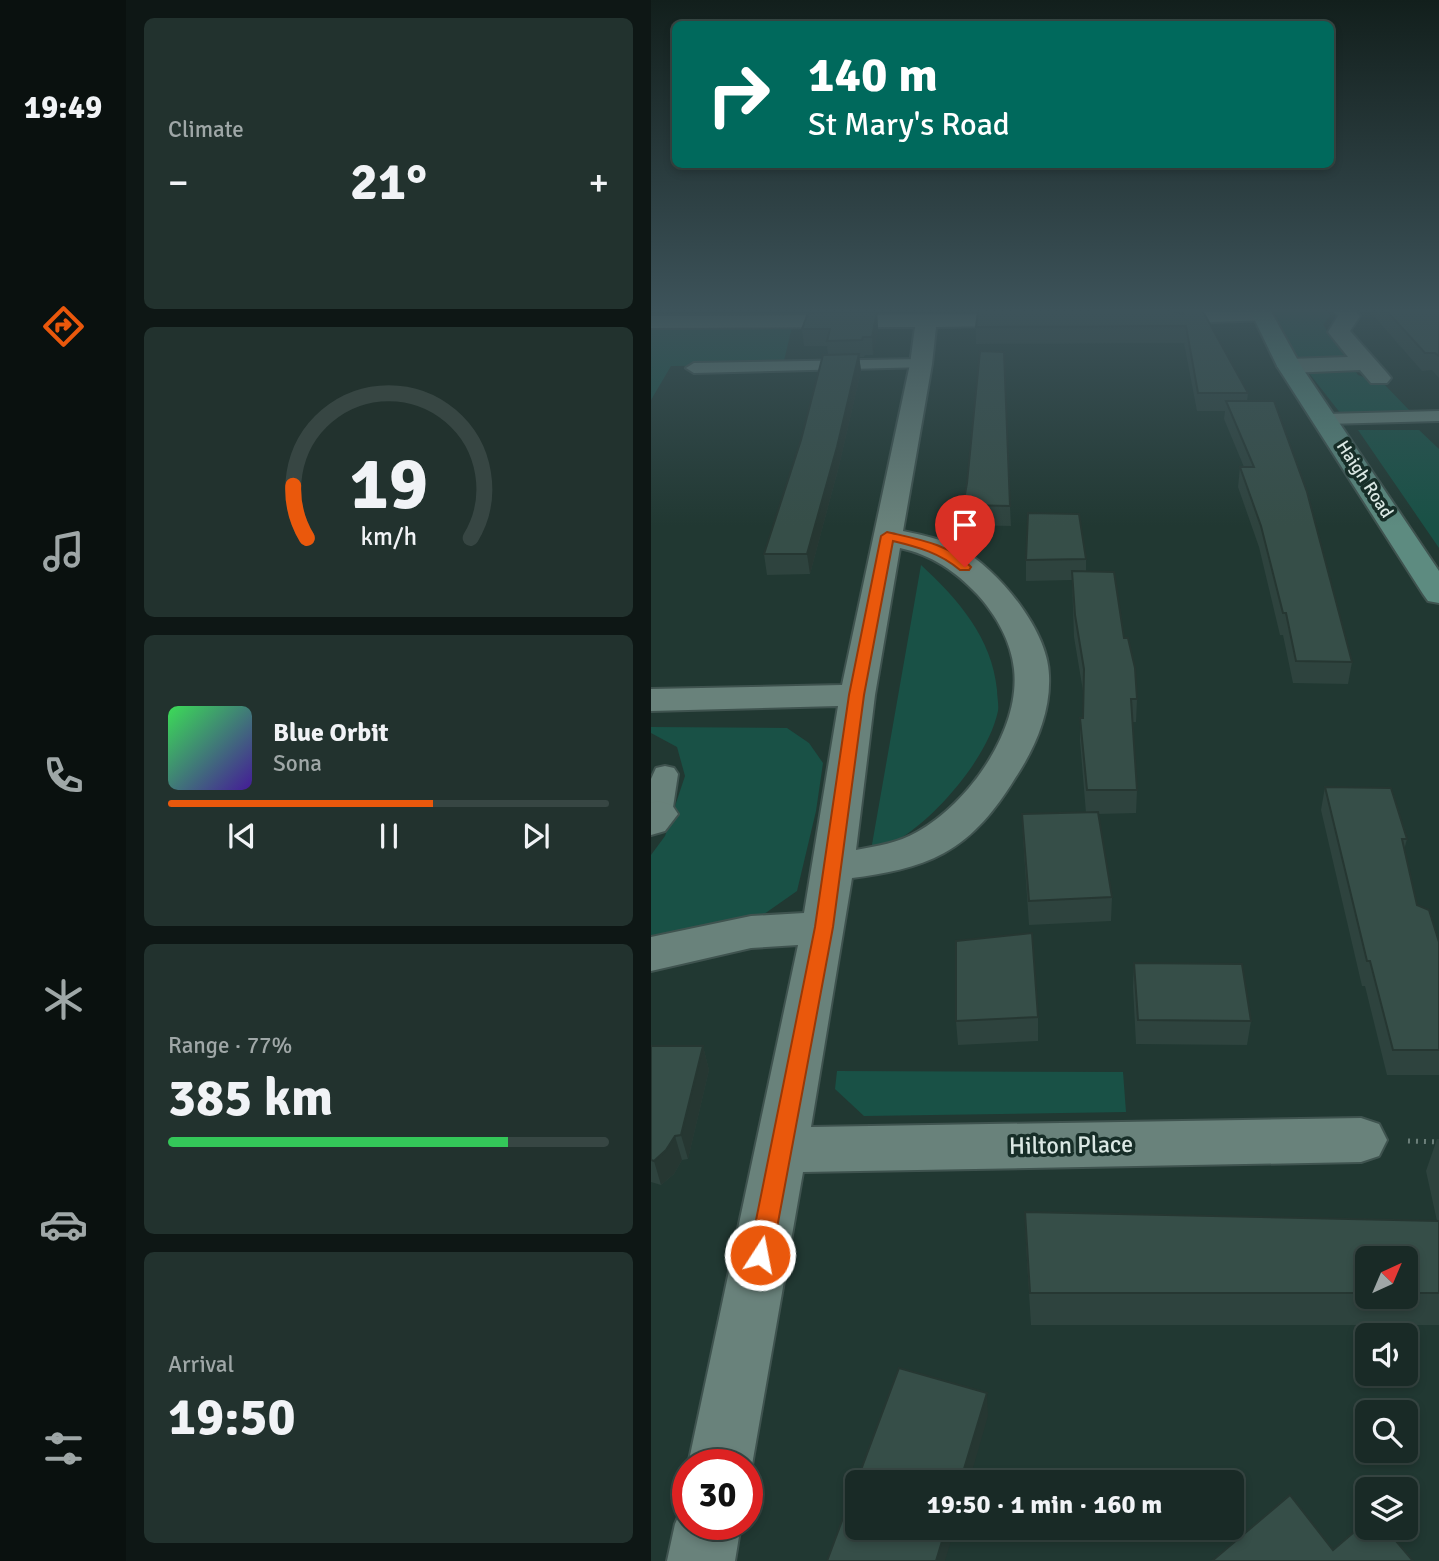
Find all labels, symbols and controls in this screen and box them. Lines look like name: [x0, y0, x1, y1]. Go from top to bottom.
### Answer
text: 140 m: [808, 45, 938, 105]
icon: right: [693, 49, 784, 140]
text: 19:49: [24, 88, 102, 127]
text: St Mary's Road: [808, 105, 1010, 144]
text: Climate: [168, 115, 244, 144]
text: 21°: [350, 150, 427, 214]
text: −: [168, 159, 189, 206]
text: +: [588, 159, 609, 206]
icon: directions: [39, 302, 88, 351]
street label: Haigh Road: [1332, 436, 1398, 522]
text: 19: [349, 440, 428, 529]
pin: [935, 495, 995, 567]
icon: arrive: [946, 506, 984, 544]
text: km/h: [360, 521, 417, 552]
icon: music: [39, 527, 88, 576]
text: Blue Orbit: [273, 717, 389, 749]
text: Sona: [273, 749, 322, 778]
icon: phone: [39, 751, 88, 800]
icon: previous: [223, 817, 261, 855]
icon: pause: [370, 817, 408, 855]
icon: next: [517, 817, 555, 855]
icon: climate: [39, 975, 88, 1024]
text: Range · 77%: [168, 1031, 292, 1060]
text: 385 km: [168, 1066, 333, 1130]
street label: Hilton Place: [1009, 1129, 1133, 1161]
icon: car: [39, 1200, 88, 1249]
position arrow: [723, 1218, 797, 1292]
north arrow: [1355, 1246, 1417, 1309]
map controls: [1355, 1246, 1418, 1540]
button: sound: [1355, 1323, 1418, 1386]
text: Arrival: [168, 1350, 234, 1379]
text: 19:50: [168, 1385, 296, 1449]
button: search: [1355, 1400, 1418, 1463]
icon: filters: [39, 1424, 88, 1473]
speed limit sign: 30: [672, 1449, 763, 1540]
button: layers: [1355, 1477, 1418, 1540]
text: 19:50 · 1 min · 160 m: [927, 1489, 1162, 1521]

